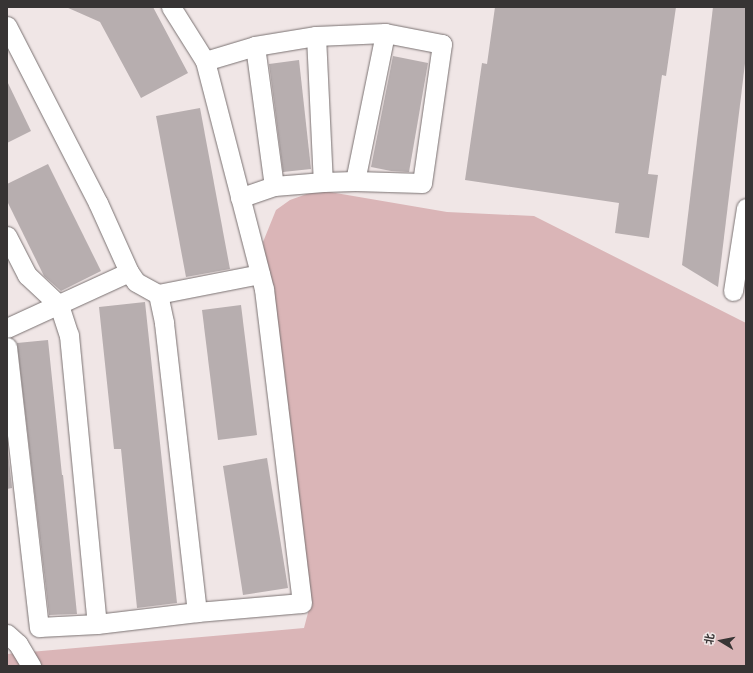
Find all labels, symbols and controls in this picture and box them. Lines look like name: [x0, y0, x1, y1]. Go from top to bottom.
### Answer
north arrow: [701, 621, 741, 661]
text: 北: [702, 632, 716, 645]

